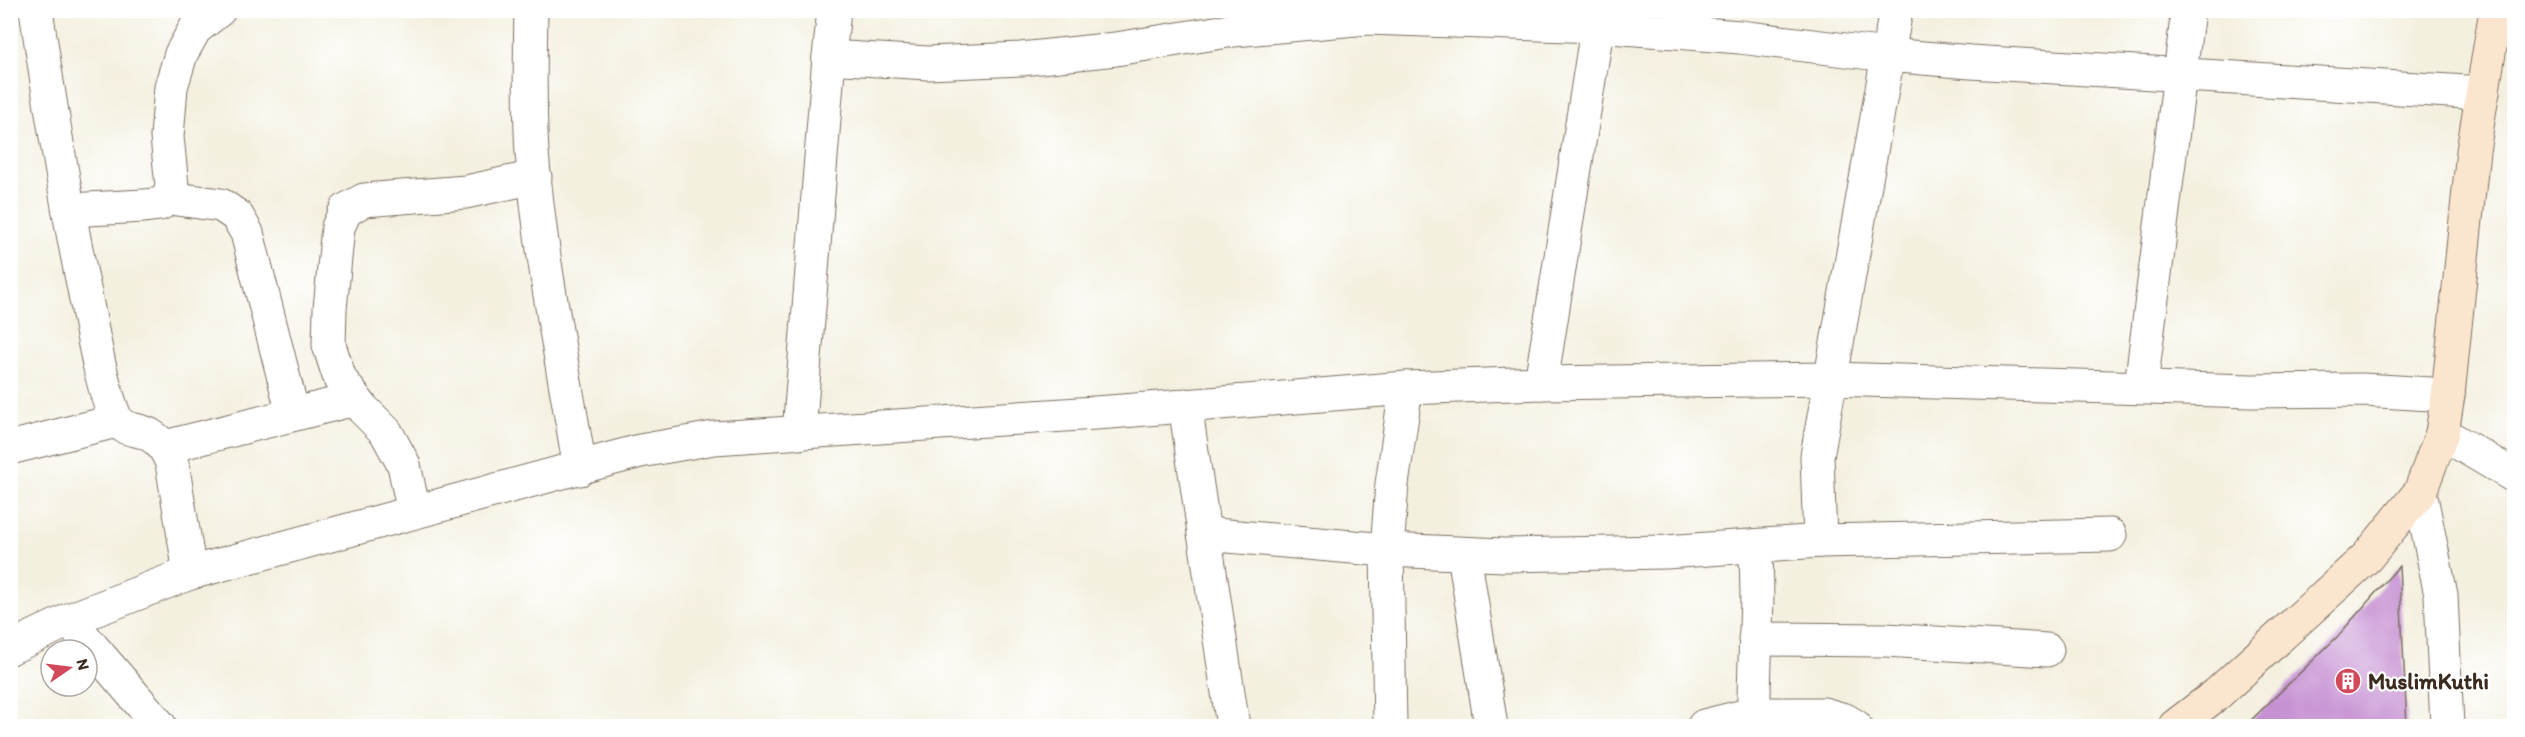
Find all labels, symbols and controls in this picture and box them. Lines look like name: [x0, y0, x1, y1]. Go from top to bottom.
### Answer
north arrow: [39, 638, 99, 698]
text: N: [73, 657, 94, 672]
building icon: MuslimKuthi: [2333, 666, 2363, 696]
place label: MuslimKuthi: [2368, 668, 2489, 695]

